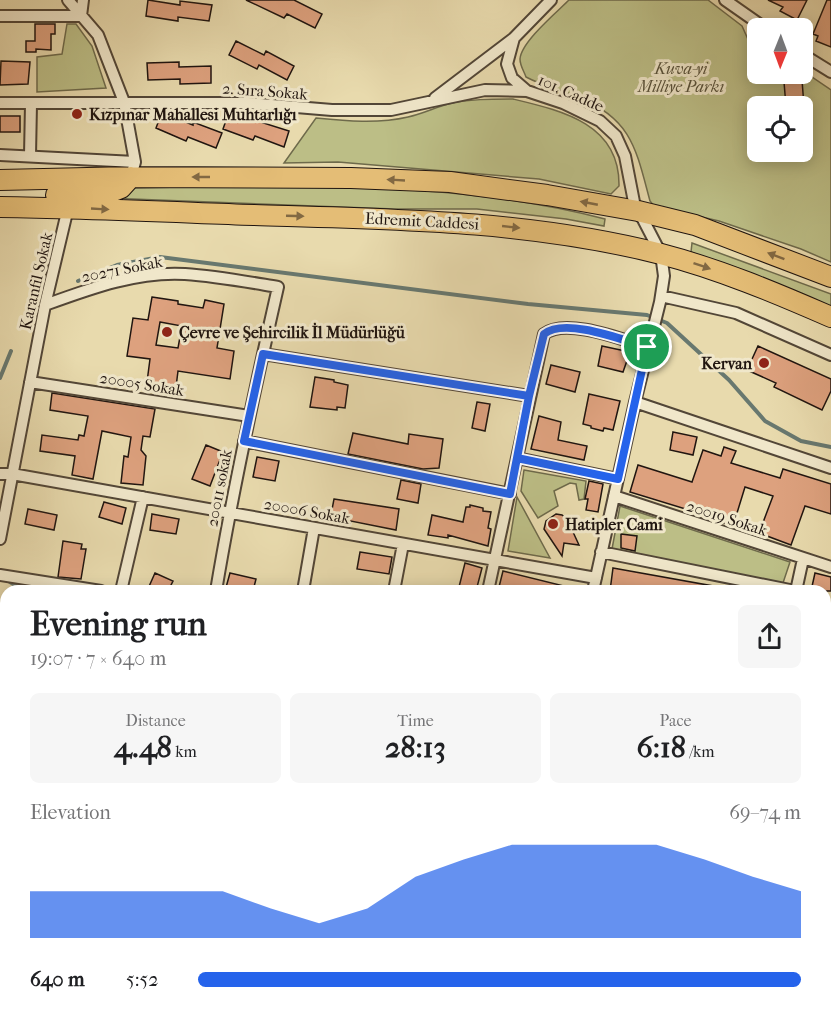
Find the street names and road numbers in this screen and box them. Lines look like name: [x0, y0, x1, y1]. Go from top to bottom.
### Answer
street label: 101. Cadde: [535, 70, 607, 116]
street label: 2. Sıra Sokak: [222, 79, 309, 104]
street label: Edremit Caddesi: [364, 209, 480, 233]
street label: Karanfil Sokak: [16, 230, 57, 332]
street label: 20271 Sokak: [80, 252, 165, 286]
street label: 20005 Sokak: [98, 368, 186, 400]
street label: 20011 sokak: [202, 447, 236, 528]
street label: 20006 Sokak: [263, 494, 352, 528]
street label: 20019 Sokak: [684, 496, 770, 540]

